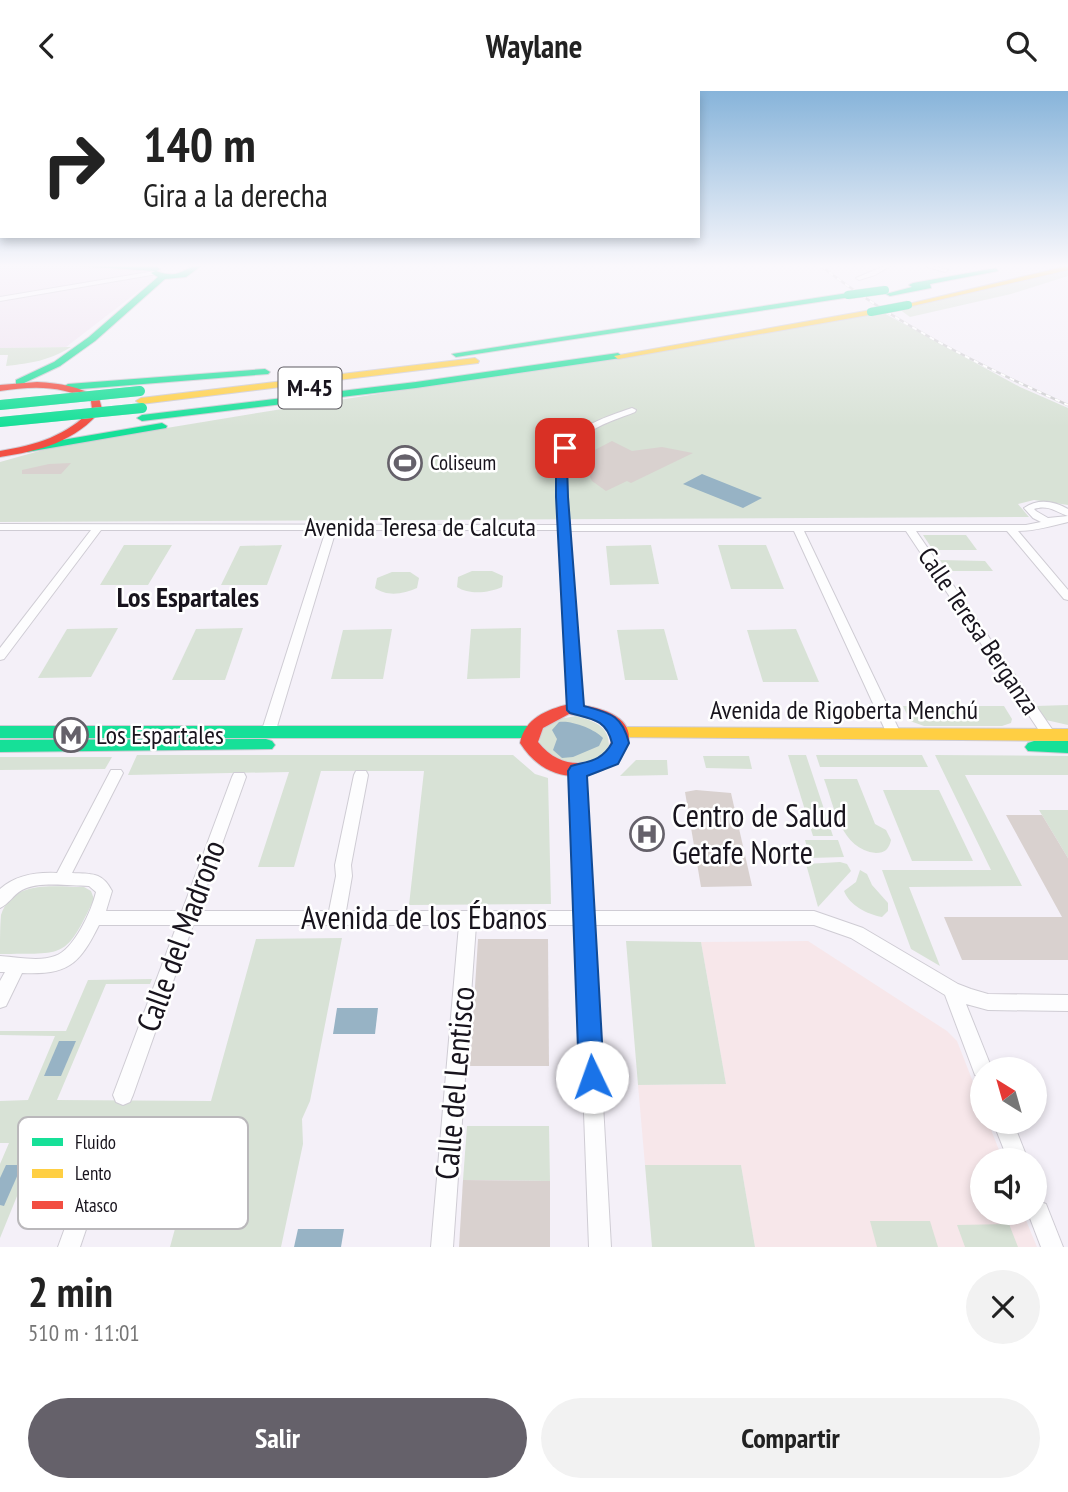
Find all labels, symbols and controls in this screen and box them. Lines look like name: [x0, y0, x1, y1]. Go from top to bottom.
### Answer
text: Waylane: [486, 25, 582, 67]
icon: back: [28, 27, 66, 65]
icon: search: [1002, 27, 1040, 65]
text: 140 m: [143, 112, 256, 176]
icon: right: [28, 119, 119, 210]
text: Gira a la derecha: [143, 174, 328, 216]
road number: M-45: [278, 367, 342, 409]
pin: [535, 418, 595, 478]
icon: arrive: [546, 429, 584, 467]
sports icon: Coliseum: [386, 444, 424, 482]
place label: Coliseum: [430, 449, 496, 476]
street label: Avenida Teresa de Calcuta: [304, 510, 536, 543]
street label: Calle Teresa Berganza: [911, 541, 1048, 721]
district label: Los Espartales: [117, 578, 259, 615]
street label: Avenida de Rigoberta Menchú: [710, 693, 978, 726]
metro station icon: Los Espartales: [52, 716, 90, 754]
place label: Los Espartales: [96, 718, 224, 751]
place label: Centro de Salud Getafe Norte: [672, 794, 847, 873]
hospital icon: Centro de Salud Getafe Norte: [628, 815, 666, 853]
street label: Calle del Madroño: [126, 834, 234, 1037]
street label: Avenida de los Ébanos: [301, 896, 547, 938]
street label: Calle del Lentisco: [425, 985, 483, 1181]
position arrow: [555, 1040, 629, 1114]
north arrow: [970, 1057, 1046, 1134]
map controls: [970, 1057, 1047, 1225]
legend: [18, 1117, 248, 1229]
text: Fluido: [75, 1130, 116, 1154]
button: sound: [970, 1148, 1047, 1225]
text: Lento: [75, 1161, 112, 1185]
text: Atasco: [75, 1193, 118, 1217]
text: 2 min: [28, 1264, 113, 1319]
button: close: [966, 1270, 1040, 1344]
text: 510 m · 11:01: [28, 1318, 140, 1347]
button: Salir: [28, 1398, 527, 1478]
button: Compartir: [541, 1398, 1040, 1478]

